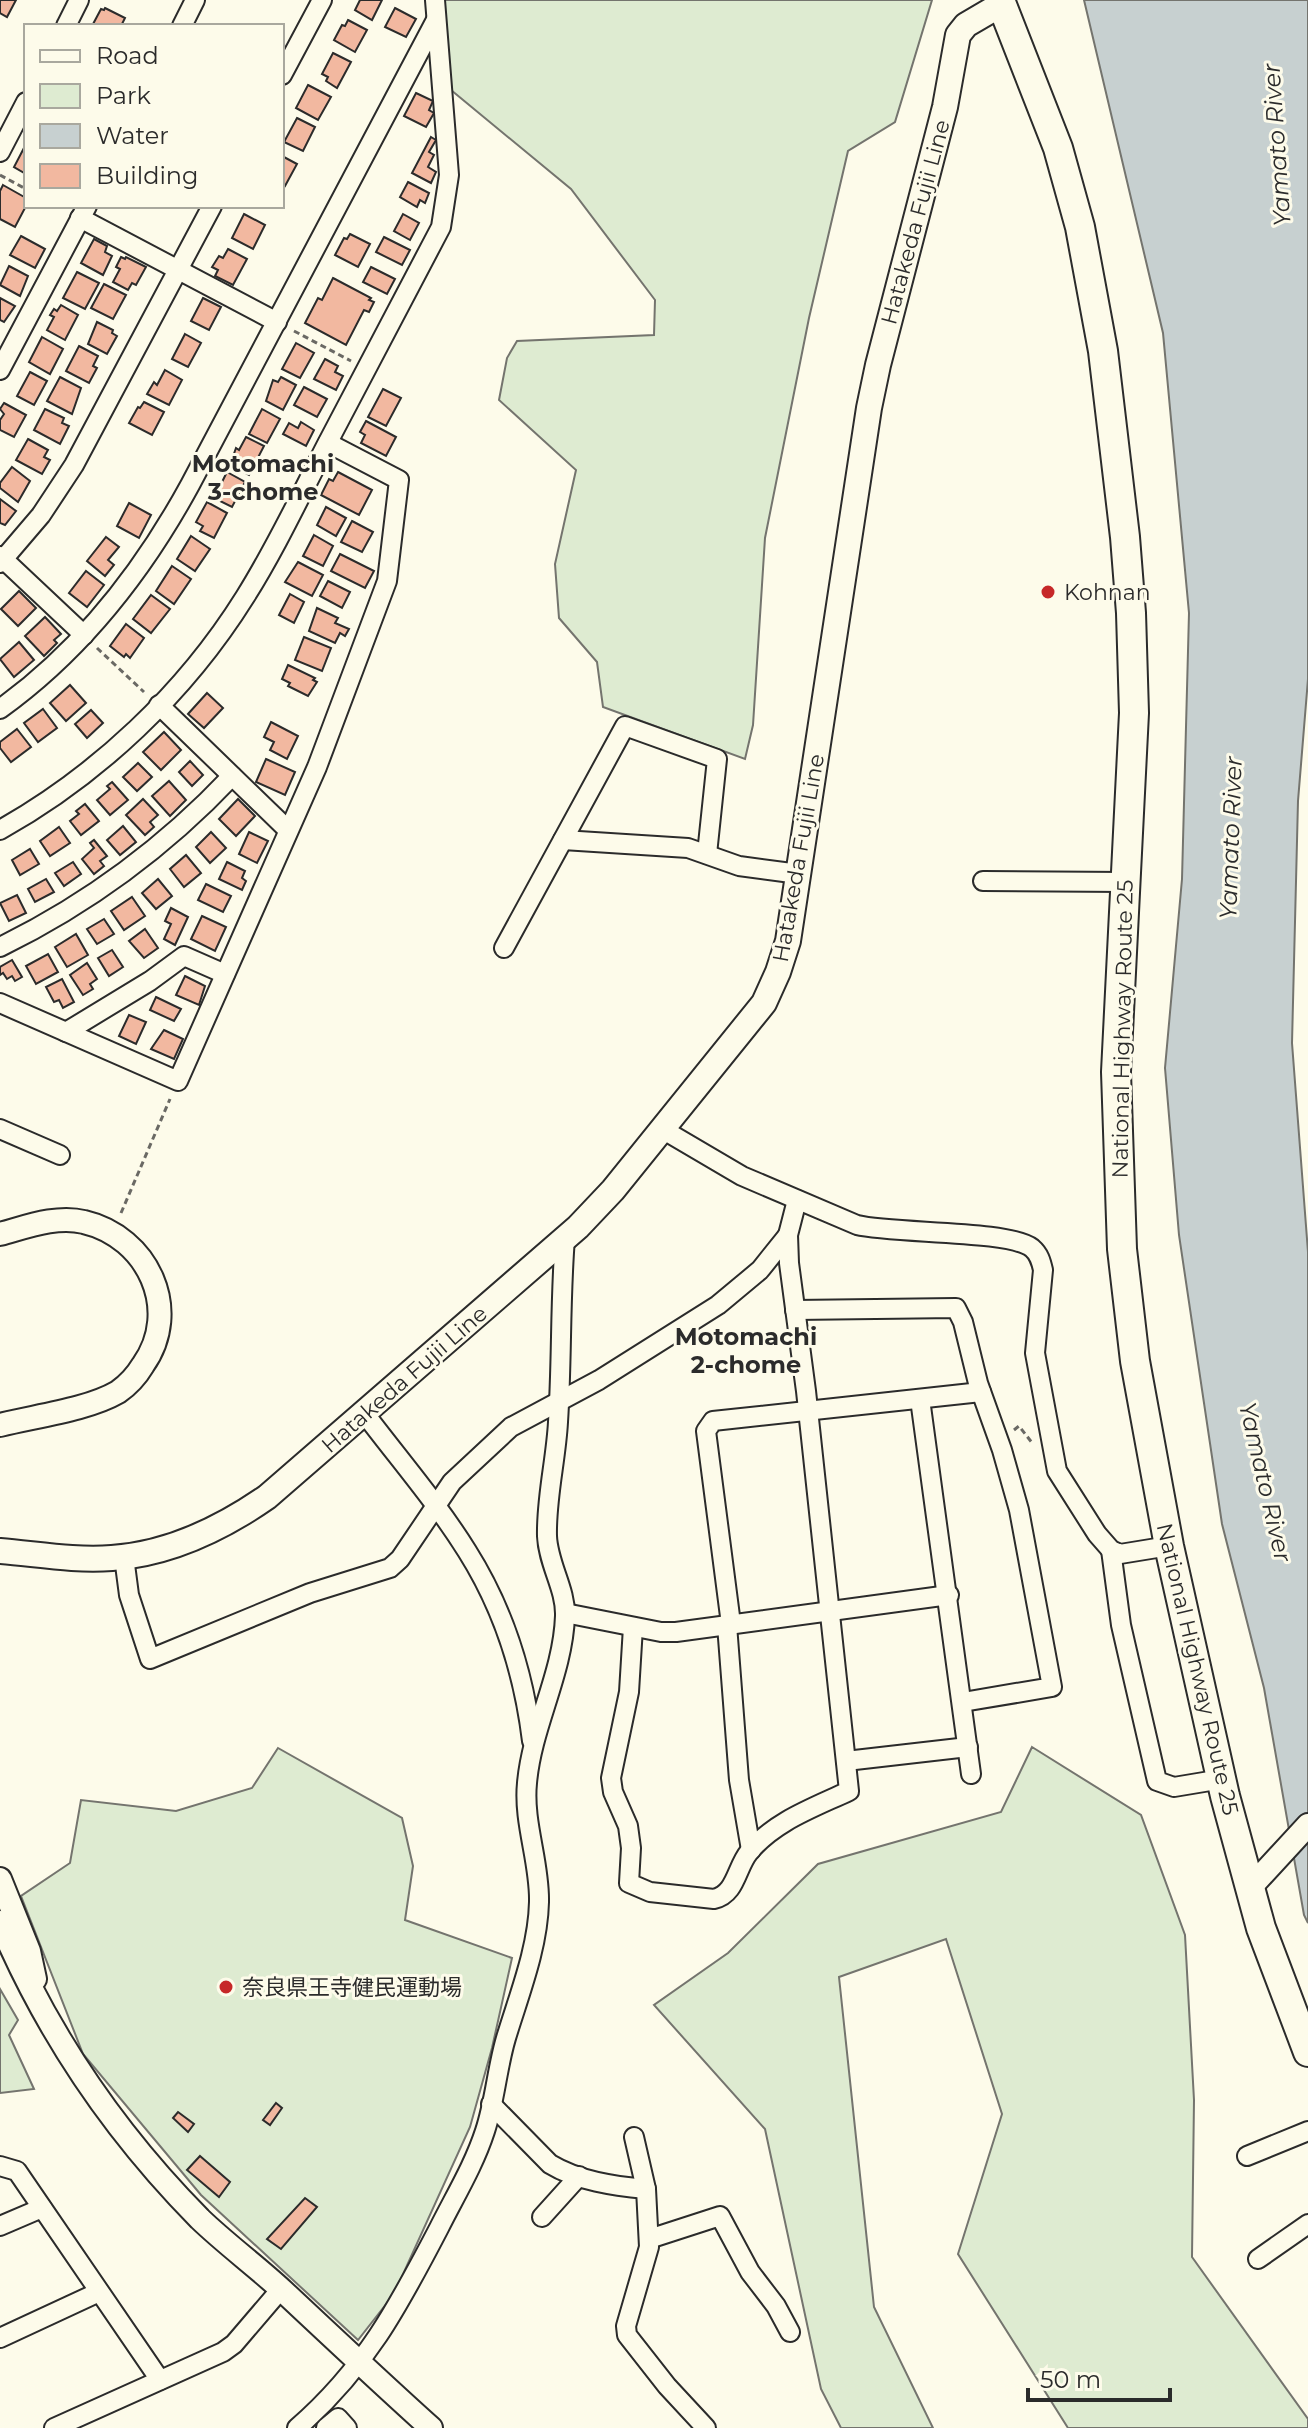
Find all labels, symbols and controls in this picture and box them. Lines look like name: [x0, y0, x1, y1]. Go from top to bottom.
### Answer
legend: [24, 24, 284, 208]
text: Road: [96, 41, 159, 70]
water label: Yamato River: [1256, 61, 1297, 228]
text: Park: [96, 81, 151, 110]
street label: Hatakeda Fujii Line: [875, 117, 956, 328]
text: Water: [96, 121, 169, 150]
text: Building: [96, 161, 199, 190]
district label: Motomachi 3-chome: [192, 449, 334, 506]
place label: Kohnan: [1064, 579, 1151, 606]
marker: Kohnan: [1039, 583, 1057, 601]
street label: Hatakeda Fujii Line: [767, 752, 830, 964]
water label: Yamato River: [1213, 754, 1248, 920]
street label: National Highway Route 25: [1106, 879, 1139, 1179]
street label: Hatakeda Fujii Line: [316, 1300, 493, 1459]
district label: Motomachi 2-chome: [675, 1322, 817, 1379]
water label: Yamato River: [1233, 1399, 1298, 1566]
street label: National Highway Route 25: [1151, 1521, 1244, 1818]
place label: 奈良県王寺健民運動場: [242, 1974, 462, 2001]
marker: 奈良県王寺健民運動場: [217, 1978, 235, 1996]
scale bar: [1028, 2352, 1170, 2402]
text: 50 m: [1040, 2365, 1101, 2394]

